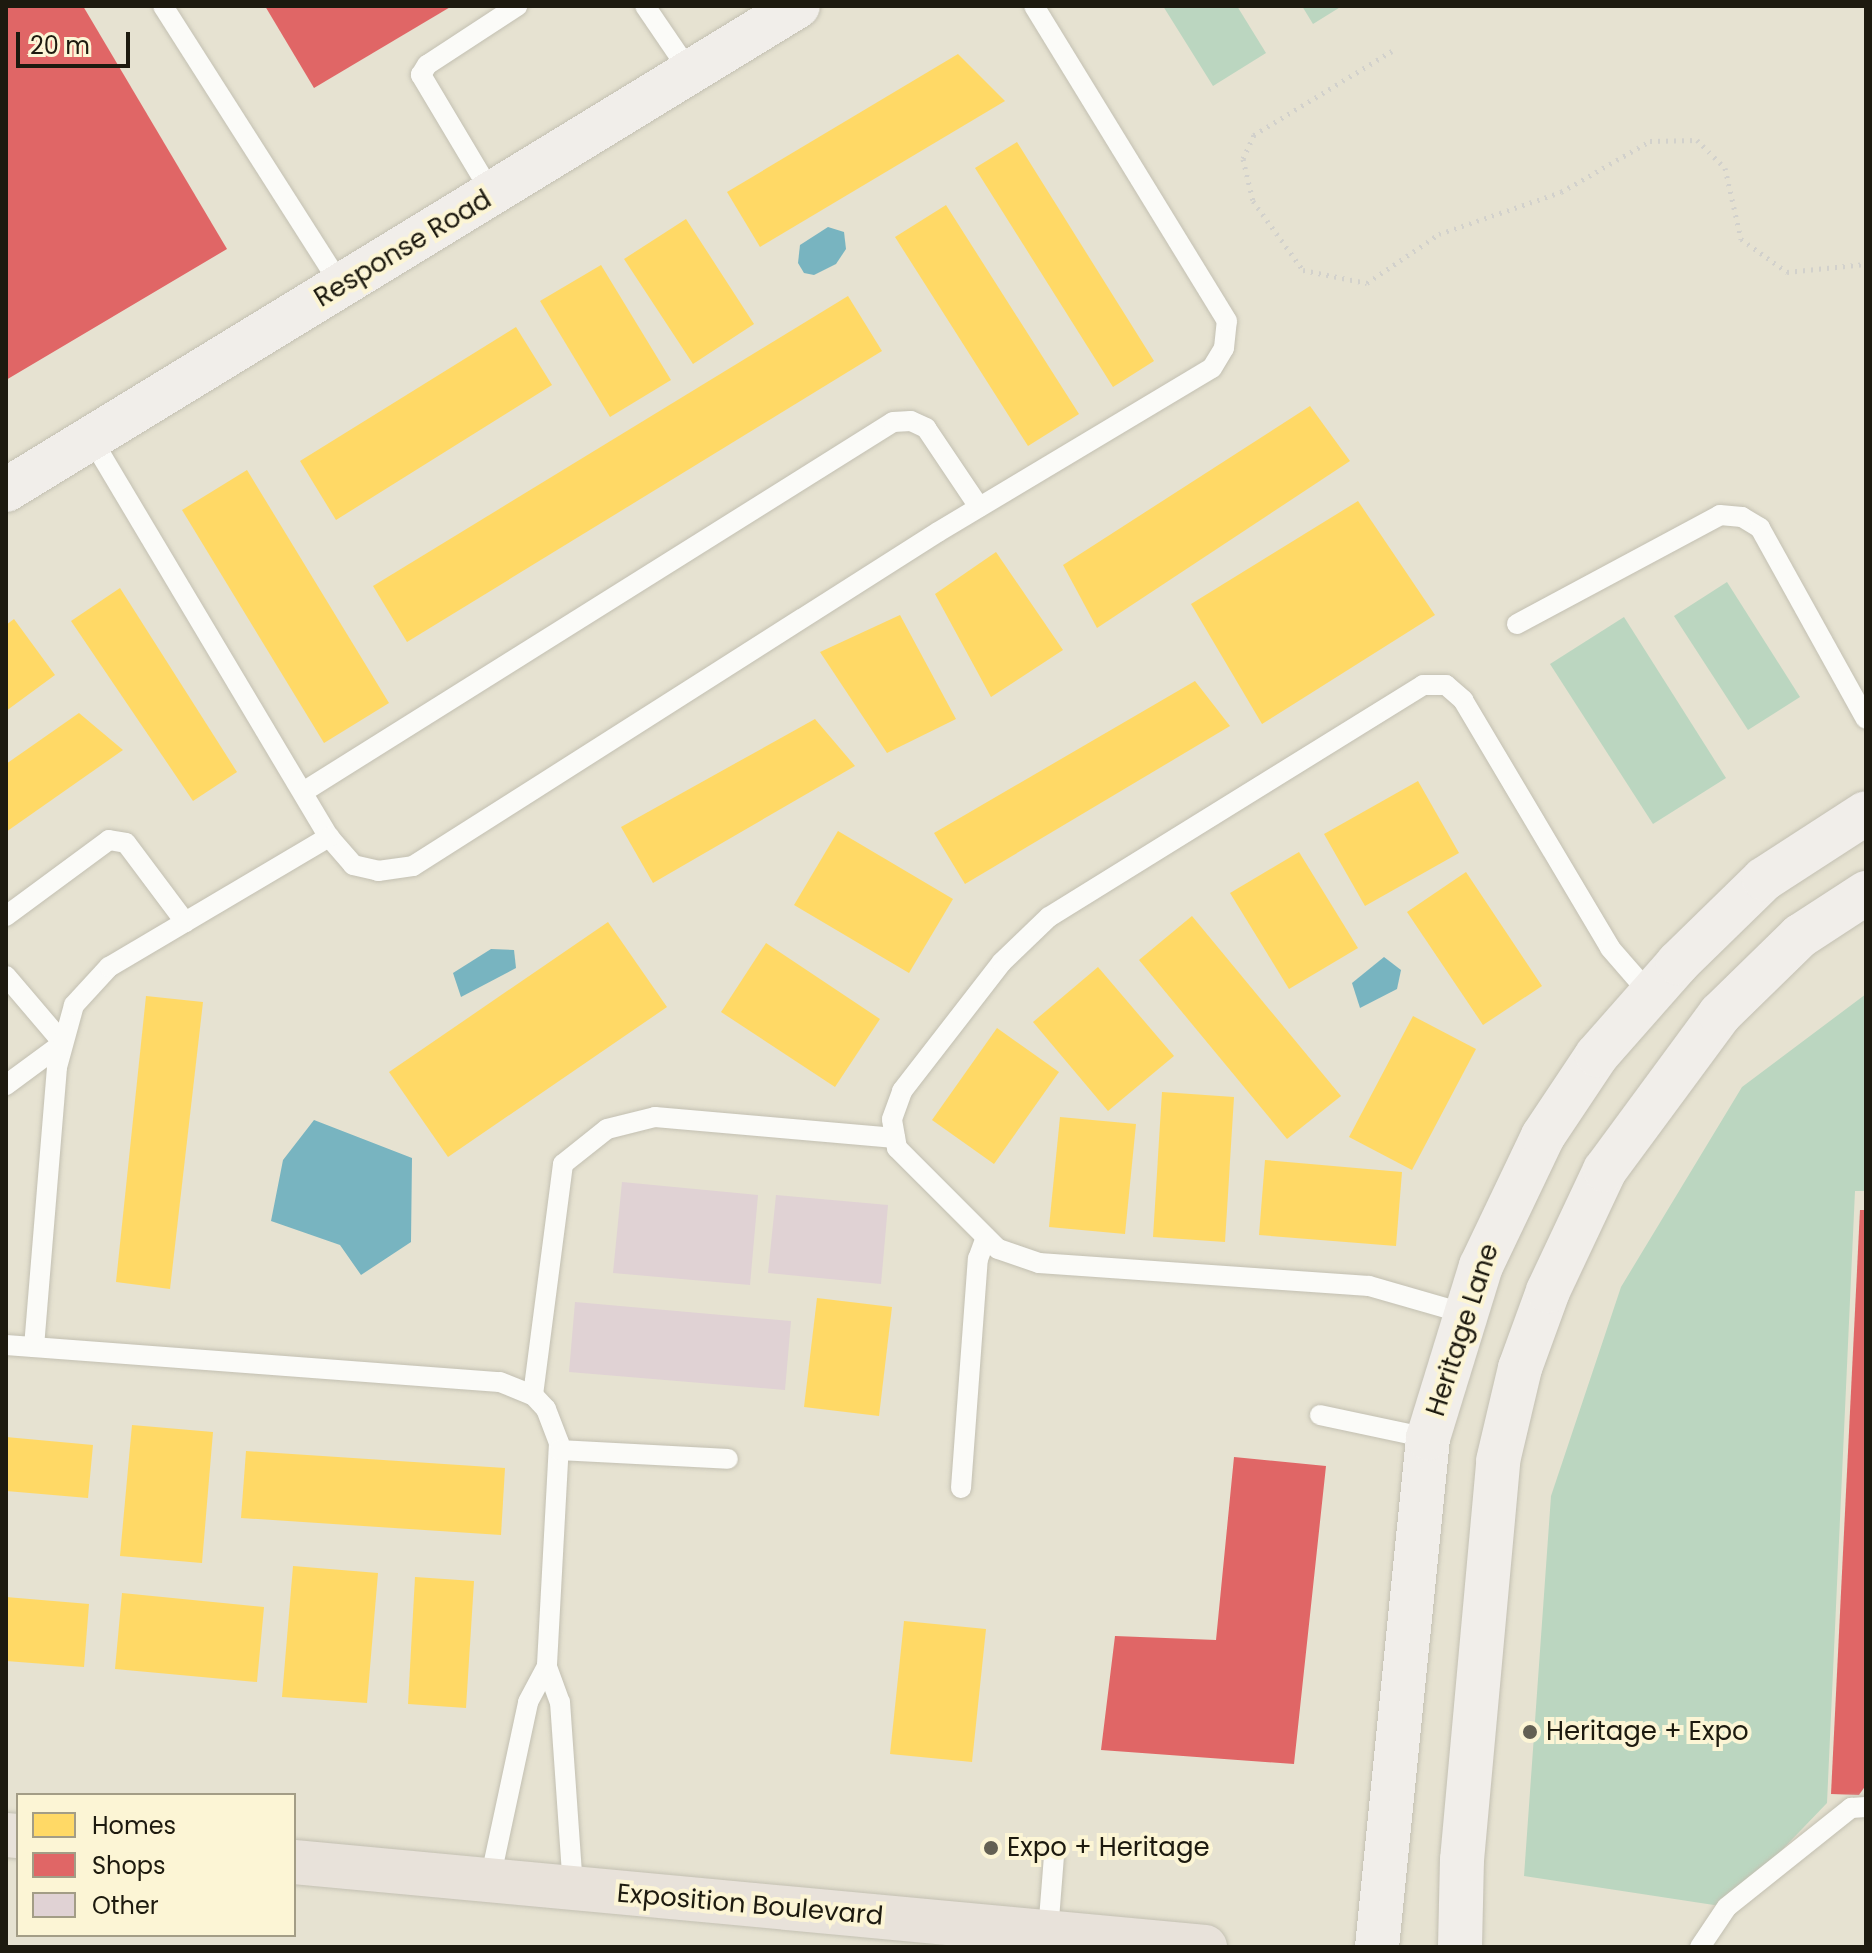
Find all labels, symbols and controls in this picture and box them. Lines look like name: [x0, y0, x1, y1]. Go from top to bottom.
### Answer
scale bar: [20, 16, 134, 66]
text: 20 m: [30, 29, 90, 62]
street label: Response Road: [309, 184, 497, 314]
street label: Heritage Lane: [1420, 1240, 1506, 1420]
place label: Heritage + Expo: [1546, 1716, 1749, 1748]
marker: Heritage + Expo: [1521, 1723, 1539, 1741]
legend: [16, 1793, 296, 1937]
text: Homes: [92, 1809, 176, 1842]
place label: Expo + Heritage: [1007, 1832, 1210, 1864]
marker: Expo + Heritage: [982, 1839, 1000, 1857]
text: Shops: [92, 1849, 166, 1882]
street label: Exposition Boulevard: [616, 1878, 884, 1932]
text: Other: [92, 1889, 159, 1922]

